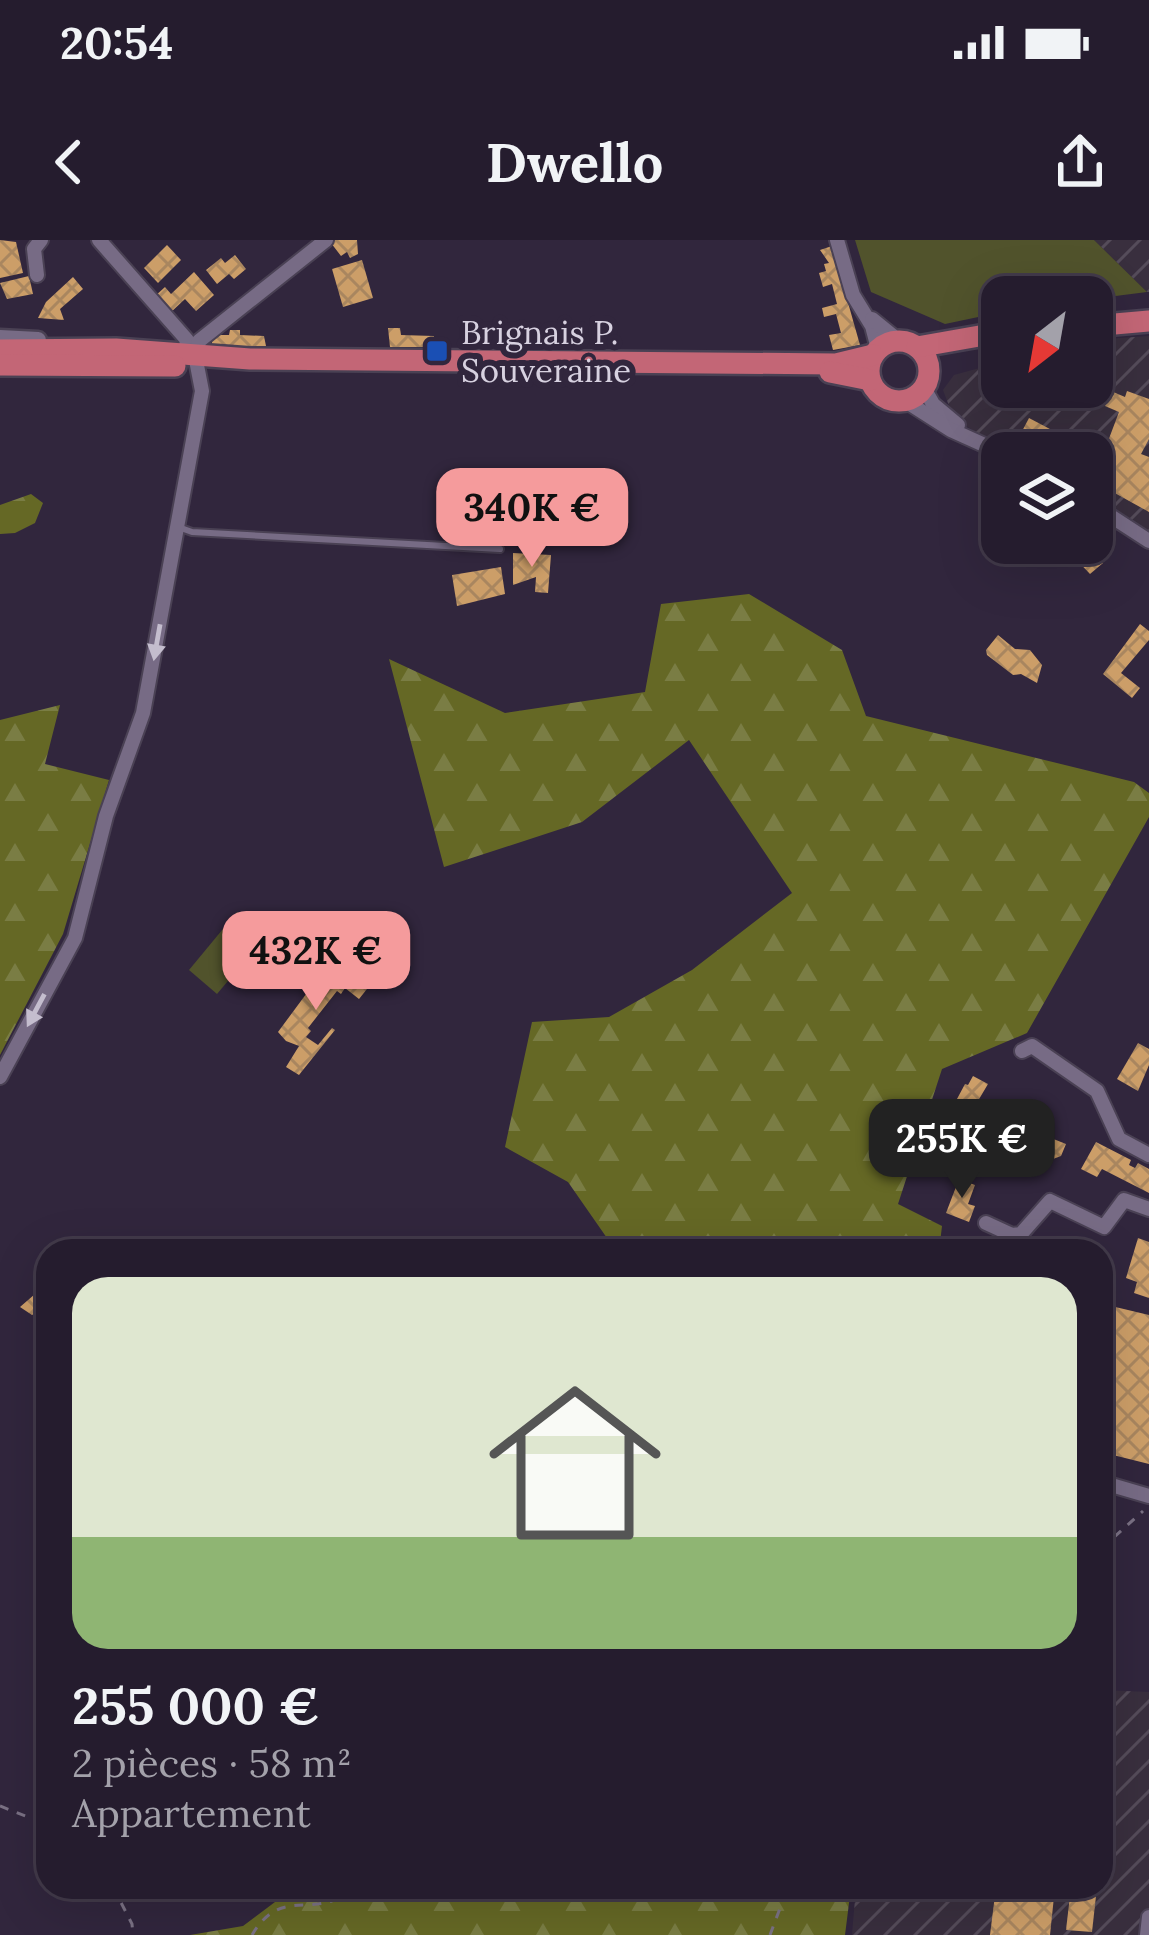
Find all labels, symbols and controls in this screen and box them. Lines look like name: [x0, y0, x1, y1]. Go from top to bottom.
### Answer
text: 20:54: [60, 14, 173, 71]
text: Dwello: [486, 128, 663, 197]
icon: back: [36, 129, 102, 195]
icon: share: [1047, 129, 1113, 195]
north arrow: [981, 276, 1113, 408]
map controls: [981, 276, 1113, 564]
place label: Brignais P. Souveraine: [461, 311, 631, 391]
marker: Brignais P. Souveraine: [424, 338, 450, 364]
button: layers: [981, 432, 1113, 564]
pin: 340K €: [434, 468, 630, 570]
text: 340K €: [463, 482, 601, 532]
one-way arrow: [147, 623, 165, 661]
pin: 432K €: [218, 911, 414, 1013]
text: 432K €: [249, 925, 383, 975]
one-way arrow: [26, 993, 47, 1028]
pin: 255K €: [864, 1099, 1060, 1201]
text: 255K €: [896, 1113, 1028, 1163]
icon: home: [467, 1355, 683, 1571]
text: 255 000 €: [72, 1673, 320, 1738]
text: 2 pièces · 58 m²: [72, 1738, 352, 1788]
text: Appartement: [72, 1788, 311, 1838]

